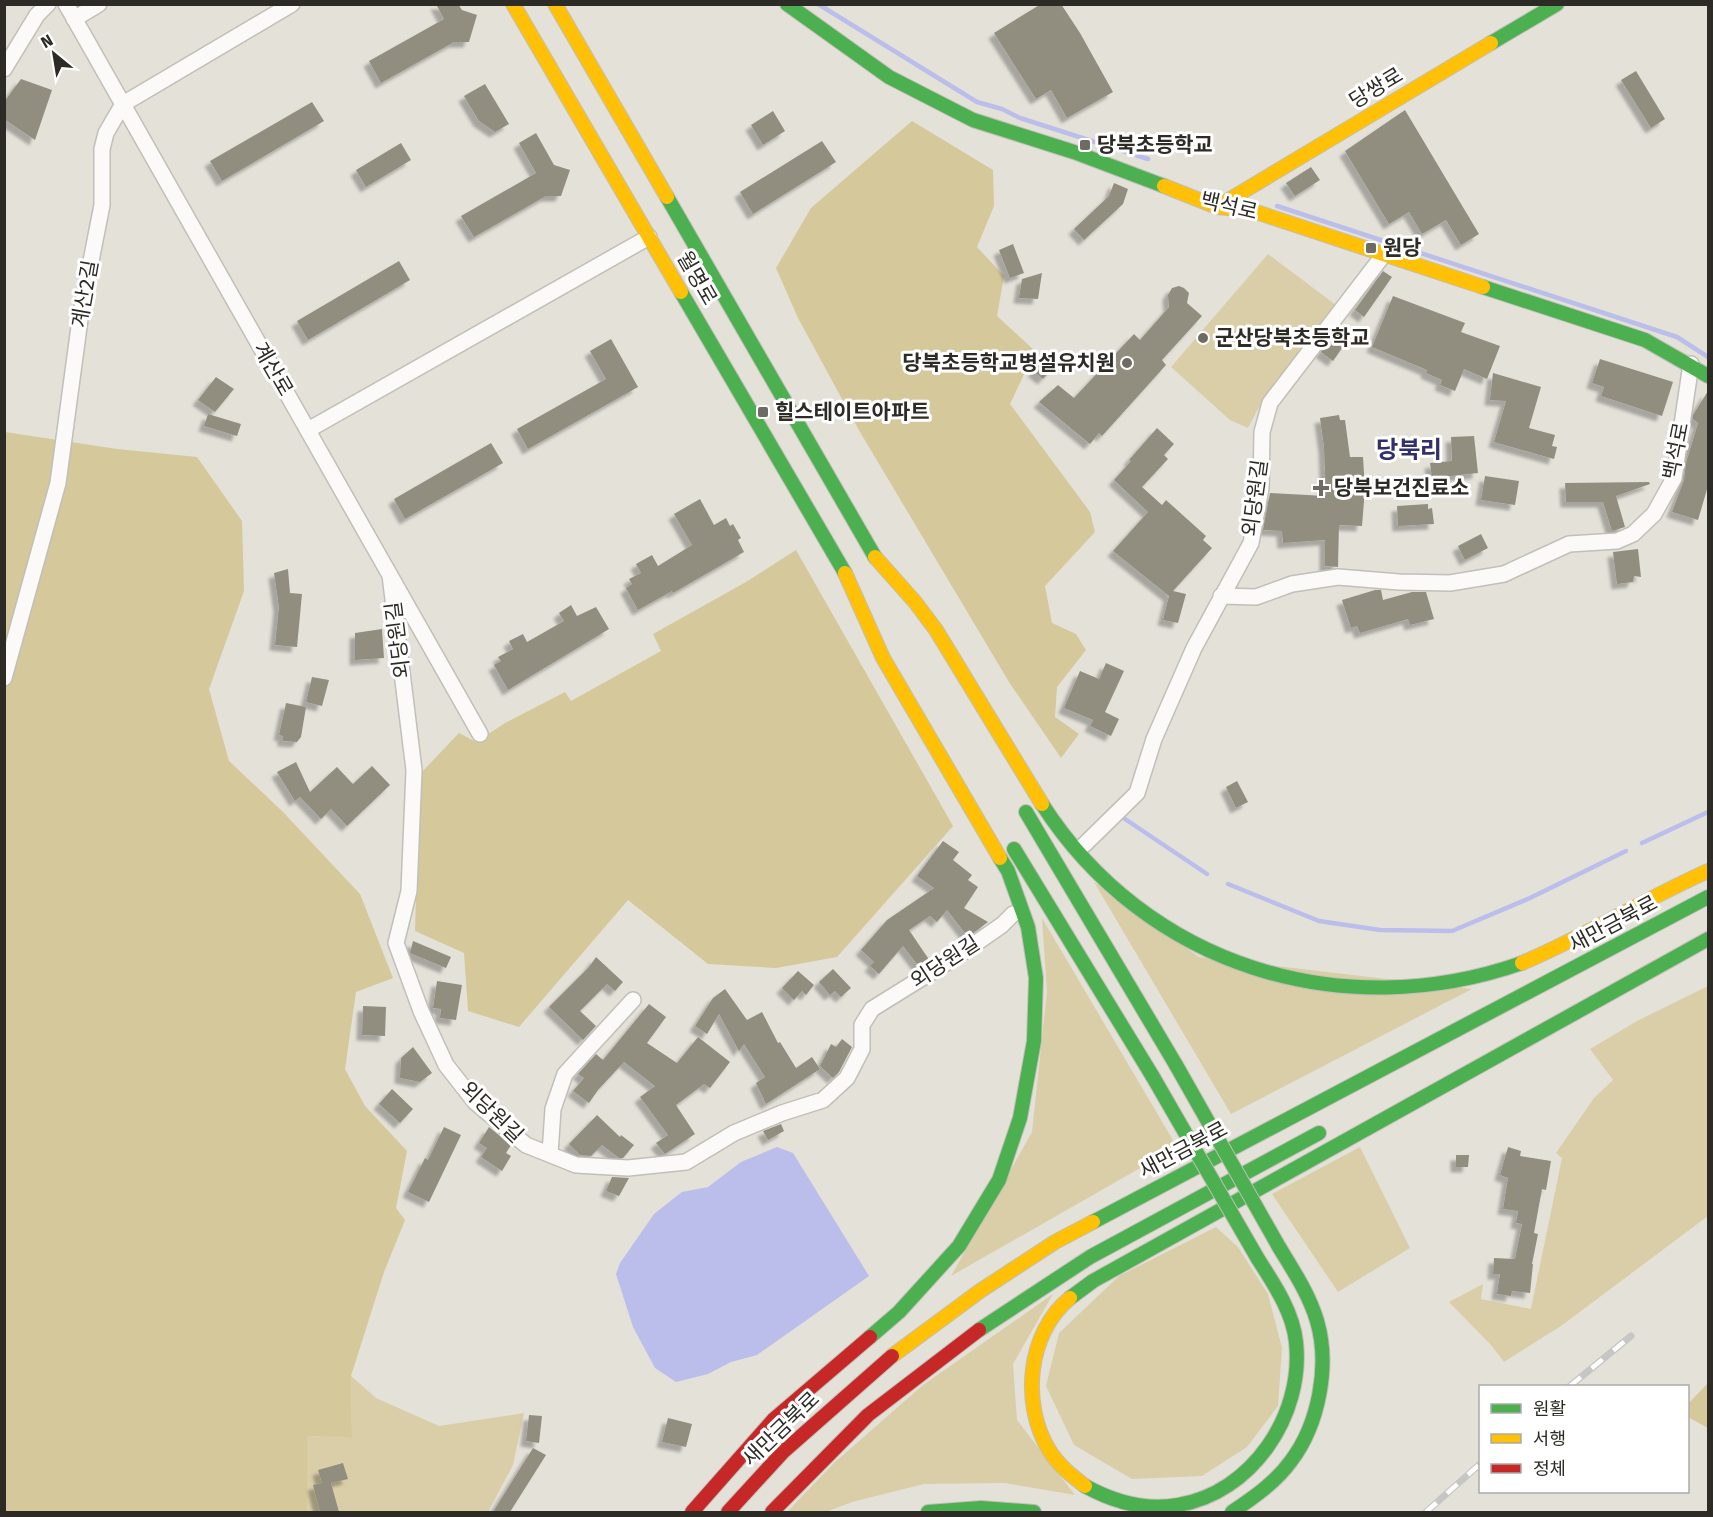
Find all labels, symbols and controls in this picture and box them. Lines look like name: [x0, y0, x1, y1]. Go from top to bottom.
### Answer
north arrow: [24, 24, 84, 84]
text: N: [37, 31, 56, 52]
street label: 당쌍로: [1344, 62, 1408, 114]
place label: 당북초등학교: [1097, 132, 1213, 158]
marker: 당북초등학교: [1078, 138, 1092, 152]
street label: 백석로: [1198, 187, 1260, 225]
place label: 원당: [1383, 235, 1422, 261]
marker: 원당: [1364, 241, 1378, 255]
street label: 월명로: [671, 246, 723, 310]
street label: 계산2길: [66, 258, 104, 330]
place label: 군산당북초등학교: [1215, 325, 1370, 351]
marker: 군산당북초등학교: [1196, 331, 1210, 345]
street label: 계산로: [247, 337, 299, 401]
place label: 당북초등학교병설유치원: [902, 350, 1115, 376]
marker: 당북초등학교병설유치원: [1120, 356, 1134, 370]
place label: 힐스테이트아파트: [775, 399, 930, 425]
marker: 힐스테이트아파트: [756, 405, 770, 419]
street label: 백석로: [1658, 420, 1694, 482]
district label: 당북리: [1376, 436, 1442, 464]
street label: 외당원길: [1237, 458, 1273, 538]
place label: 당북보건진료소: [1334, 475, 1469, 501]
marker: 당북보건진료소: [1312, 479, 1330, 497]
street label: 외당원길: [380, 600, 416, 680]
street label: 새만금북로: [1564, 890, 1662, 958]
street label: 외당원길: [906, 930, 984, 994]
street label: 외당원길: [455, 1076, 529, 1148]
street label: 새만금북로: [1134, 1116, 1232, 1184]
legend: [1479, 1385, 1689, 1493]
street label: 새만금북로: [737, 1386, 825, 1472]
text: 원활: [1533, 1398, 1566, 1420]
text: 서행: [1533, 1428, 1566, 1450]
text: 정체: [1533, 1458, 1566, 1480]

